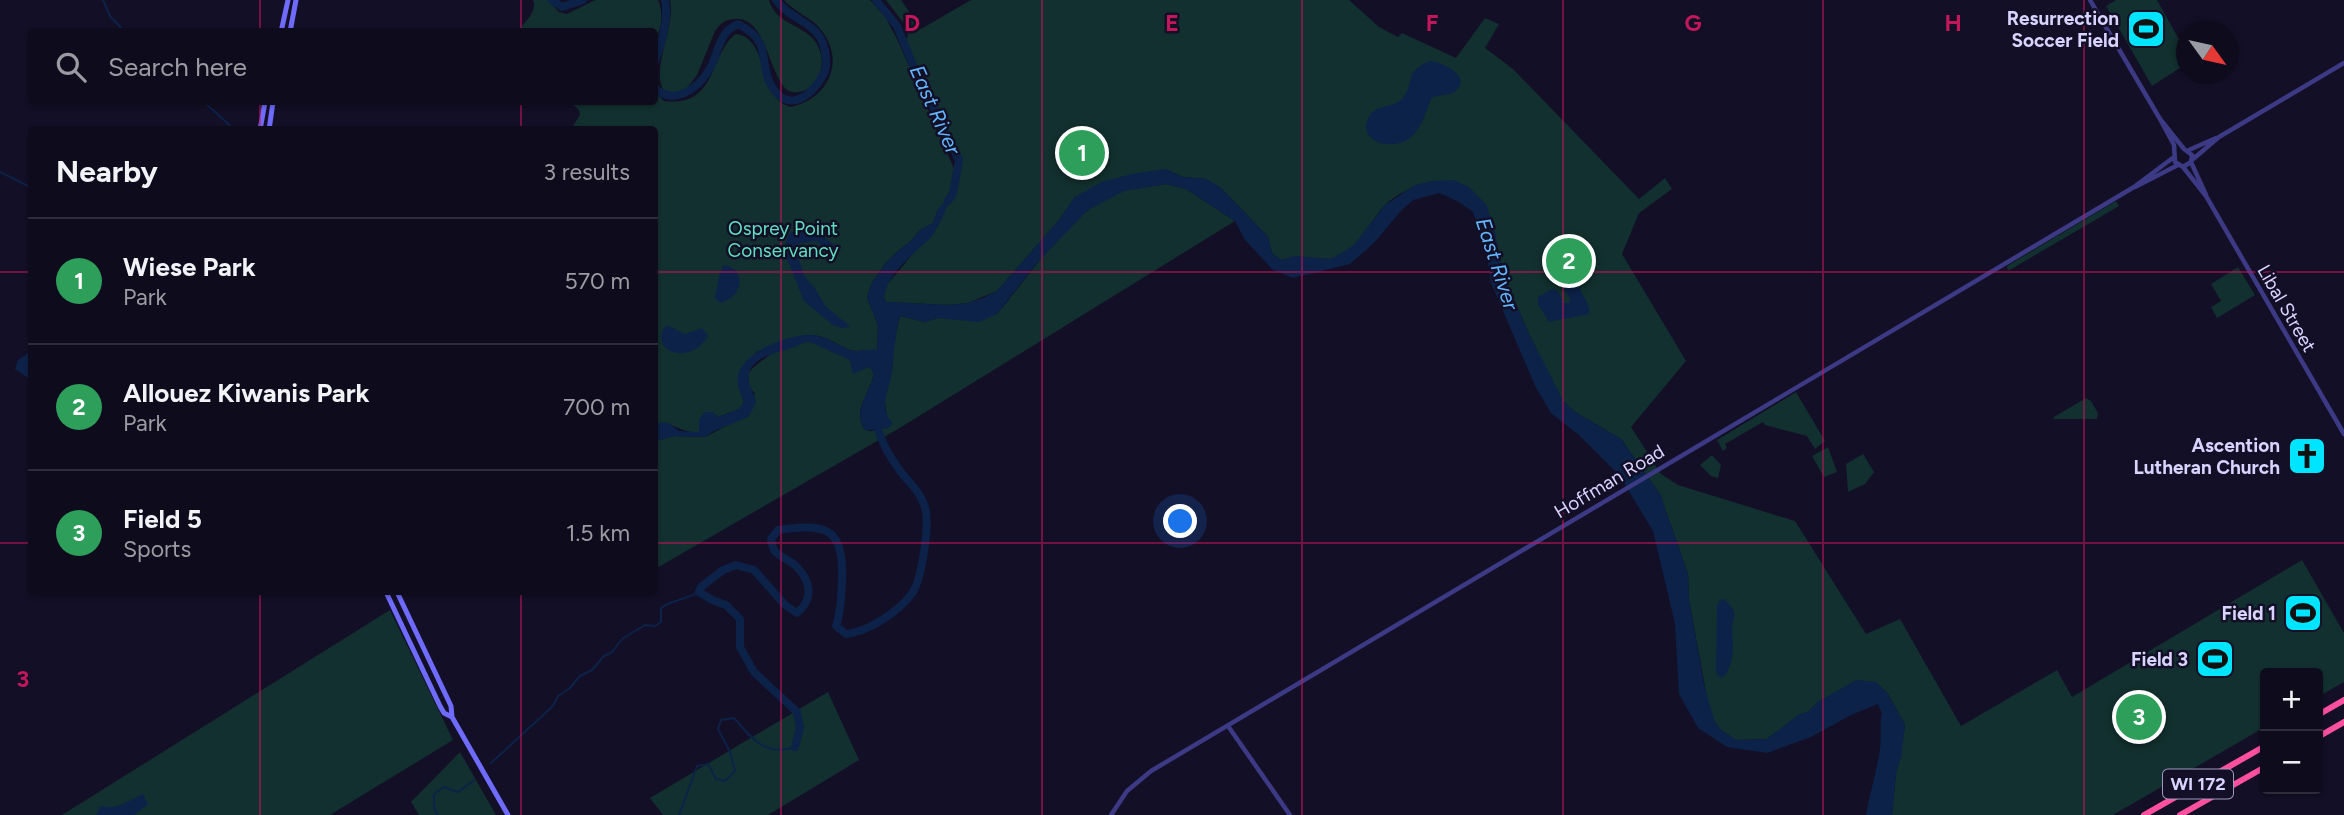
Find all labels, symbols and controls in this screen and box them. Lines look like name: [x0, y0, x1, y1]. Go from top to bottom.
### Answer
place label: Resurrection Soccer Field: [2007, 7, 2119, 52]
sports icon: Resurrection Soccer Field: [2125, 8, 2167, 50]
text: D: [904, 9, 920, 37]
text: E: [1165, 9, 1179, 37]
text: F: [1426, 9, 1439, 37]
text: G: [1684, 9, 1702, 37]
text: H: [1944, 9, 1962, 37]
north arrow: [2176, 21, 2239, 84]
search box: [28, 28, 658, 105]
icon: search: [52, 48, 90, 86]
text: Search here: [108, 51, 247, 83]
water label: East River: [905, 61, 967, 159]
pin: 1: [1059, 127, 1105, 179]
text: Nearby: [56, 153, 158, 190]
text: 3 results: [543, 158, 630, 186]
water label: East River: [1471, 215, 1524, 314]
park label: Osprey Point Conservancy: [728, 217, 838, 262]
pin: 2: [1546, 235, 1592, 287]
text: Wiese Park: [123, 251, 256, 283]
street label: Libal Street: [2252, 260, 2321, 356]
text: 1: [74, 267, 84, 295]
text: 570 m: [564, 267, 630, 295]
text: Park: [123, 283, 167, 311]
text: Allouez Kiwanis Park: [123, 377, 370, 409]
text: 2: [72, 393, 86, 421]
text: 700 m: [563, 393, 630, 421]
text: Park: [123, 409, 167, 437]
place label: Ascention Lutheran Church: [2134, 434, 2280, 479]
church icon: Ascention Lutheran Church: [2286, 435, 2328, 477]
street label: Hoffman Road: [1550, 440, 1668, 523]
text: Field 5: [123, 503, 202, 535]
your location: [1163, 504, 1197, 538]
text: 3: [73, 519, 85, 547]
text: 1.5 km: [566, 519, 630, 547]
text: Sports: [123, 535, 191, 563]
sports icon: Field 1: [2282, 592, 2324, 634]
place label: Field 1: [2221, 602, 2276, 625]
sports icon: Field 3: [2194, 638, 2236, 680]
place label: Field 3: [2131, 648, 2188, 671]
text: 3: [17, 665, 29, 693]
map controls: [2260, 668, 2323, 794]
button: +: [2260, 668, 2323, 731]
pin: 3: [2116, 691, 2162, 743]
button: −: [2260, 731, 2323, 794]
road number: WI 172: [2163, 770, 2233, 798]

